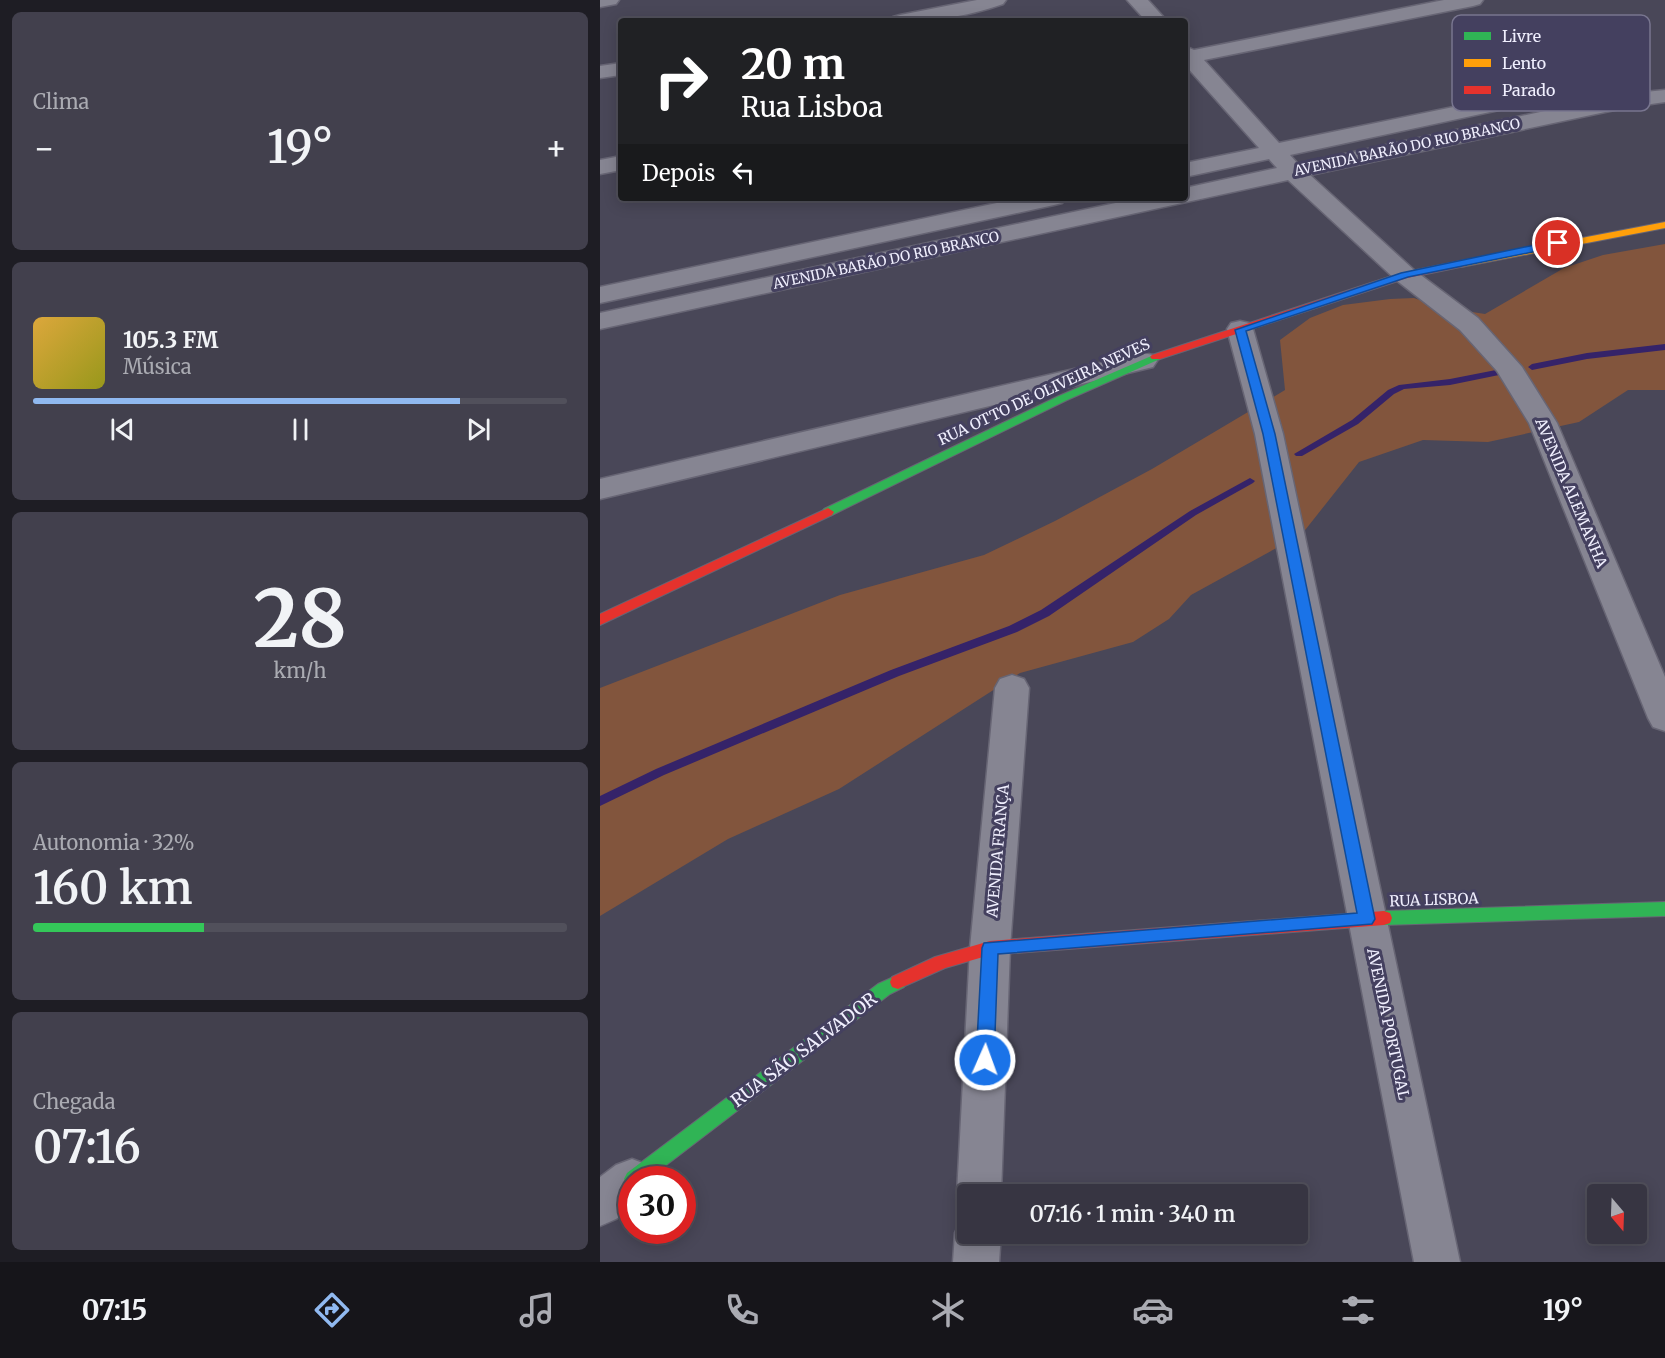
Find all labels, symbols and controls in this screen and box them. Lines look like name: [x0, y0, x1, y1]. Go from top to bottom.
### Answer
legend: [1452, 15, 1650, 111]
text: Livre: [1502, 26, 1541, 46]
text: 20 m: [741, 38, 845, 90]
icon: right: [642, 42, 720, 120]
text: Lento: [1502, 53, 1546, 73]
text: Parado: [1502, 80, 1555, 100]
text: Clima: [33, 89, 89, 114]
text: Rua Lisboa: [741, 90, 883, 124]
street label: AVENIDA BARÃO DO RIO BRANCO: [1291, 114, 1522, 180]
text: 19°: [267, 119, 333, 175]
text: −: [33, 128, 55, 169]
text: +: [545, 128, 567, 169]
icon: left: [727, 156, 760, 189]
text: Depois: [642, 159, 715, 187]
pin: [1532, 217, 1583, 268]
icon: arrive: [1541, 226, 1574, 259]
street label: AVENIDA BARÃO DO RIO BRANCO: [770, 227, 1001, 293]
text: 105.3 FM: [123, 326, 218, 354]
street label: RUA OTTO DE OLIVEIRA NEVES: [935, 334, 1153, 449]
text: Música: [123, 354, 192, 379]
icon: previous: [106, 413, 139, 446]
icon: pause: [284, 413, 317, 446]
icon: next: [462, 413, 495, 446]
street label: AVENIDA ALEMANHA: [1531, 414, 1612, 571]
text: 28: [253, 570, 347, 668]
text: km/h: [274, 658, 326, 683]
street label: AVENIDA FRANÇA: [982, 783, 1013, 919]
text: Autonomia · 32%: [33, 830, 195, 855]
text: 160 km: [33, 860, 193, 916]
street label: RUA LISBOA: [1389, 888, 1479, 911]
street label: AVENIDA PORTUGAL: [1363, 945, 1414, 1102]
street label: RUA SÃO SALVADOR: [726, 987, 882, 1112]
position arrow: [953, 1028, 1017, 1092]
text: Chegada: [33, 1089, 116, 1114]
text: 07:16: [33, 1119, 141, 1175]
speed limit sign: 30: [618, 1166, 696, 1244]
north arrow: [1587, 1184, 1647, 1244]
map controls: [1587, 1184, 1647, 1244]
text: 07:16 · 1 min · 340 m: [1030, 1200, 1235, 1228]
icon: directions: [311, 1289, 353, 1331]
icon: music: [516, 1289, 558, 1331]
icon: phone: [721, 1289, 763, 1331]
icon: climate: [927, 1289, 969, 1331]
icon: car: [1132, 1289, 1174, 1331]
icon: filters: [1337, 1289, 1379, 1331]
text: 07:15: [82, 1293, 147, 1327]
text: 19°: [1543, 1293, 1583, 1327]

